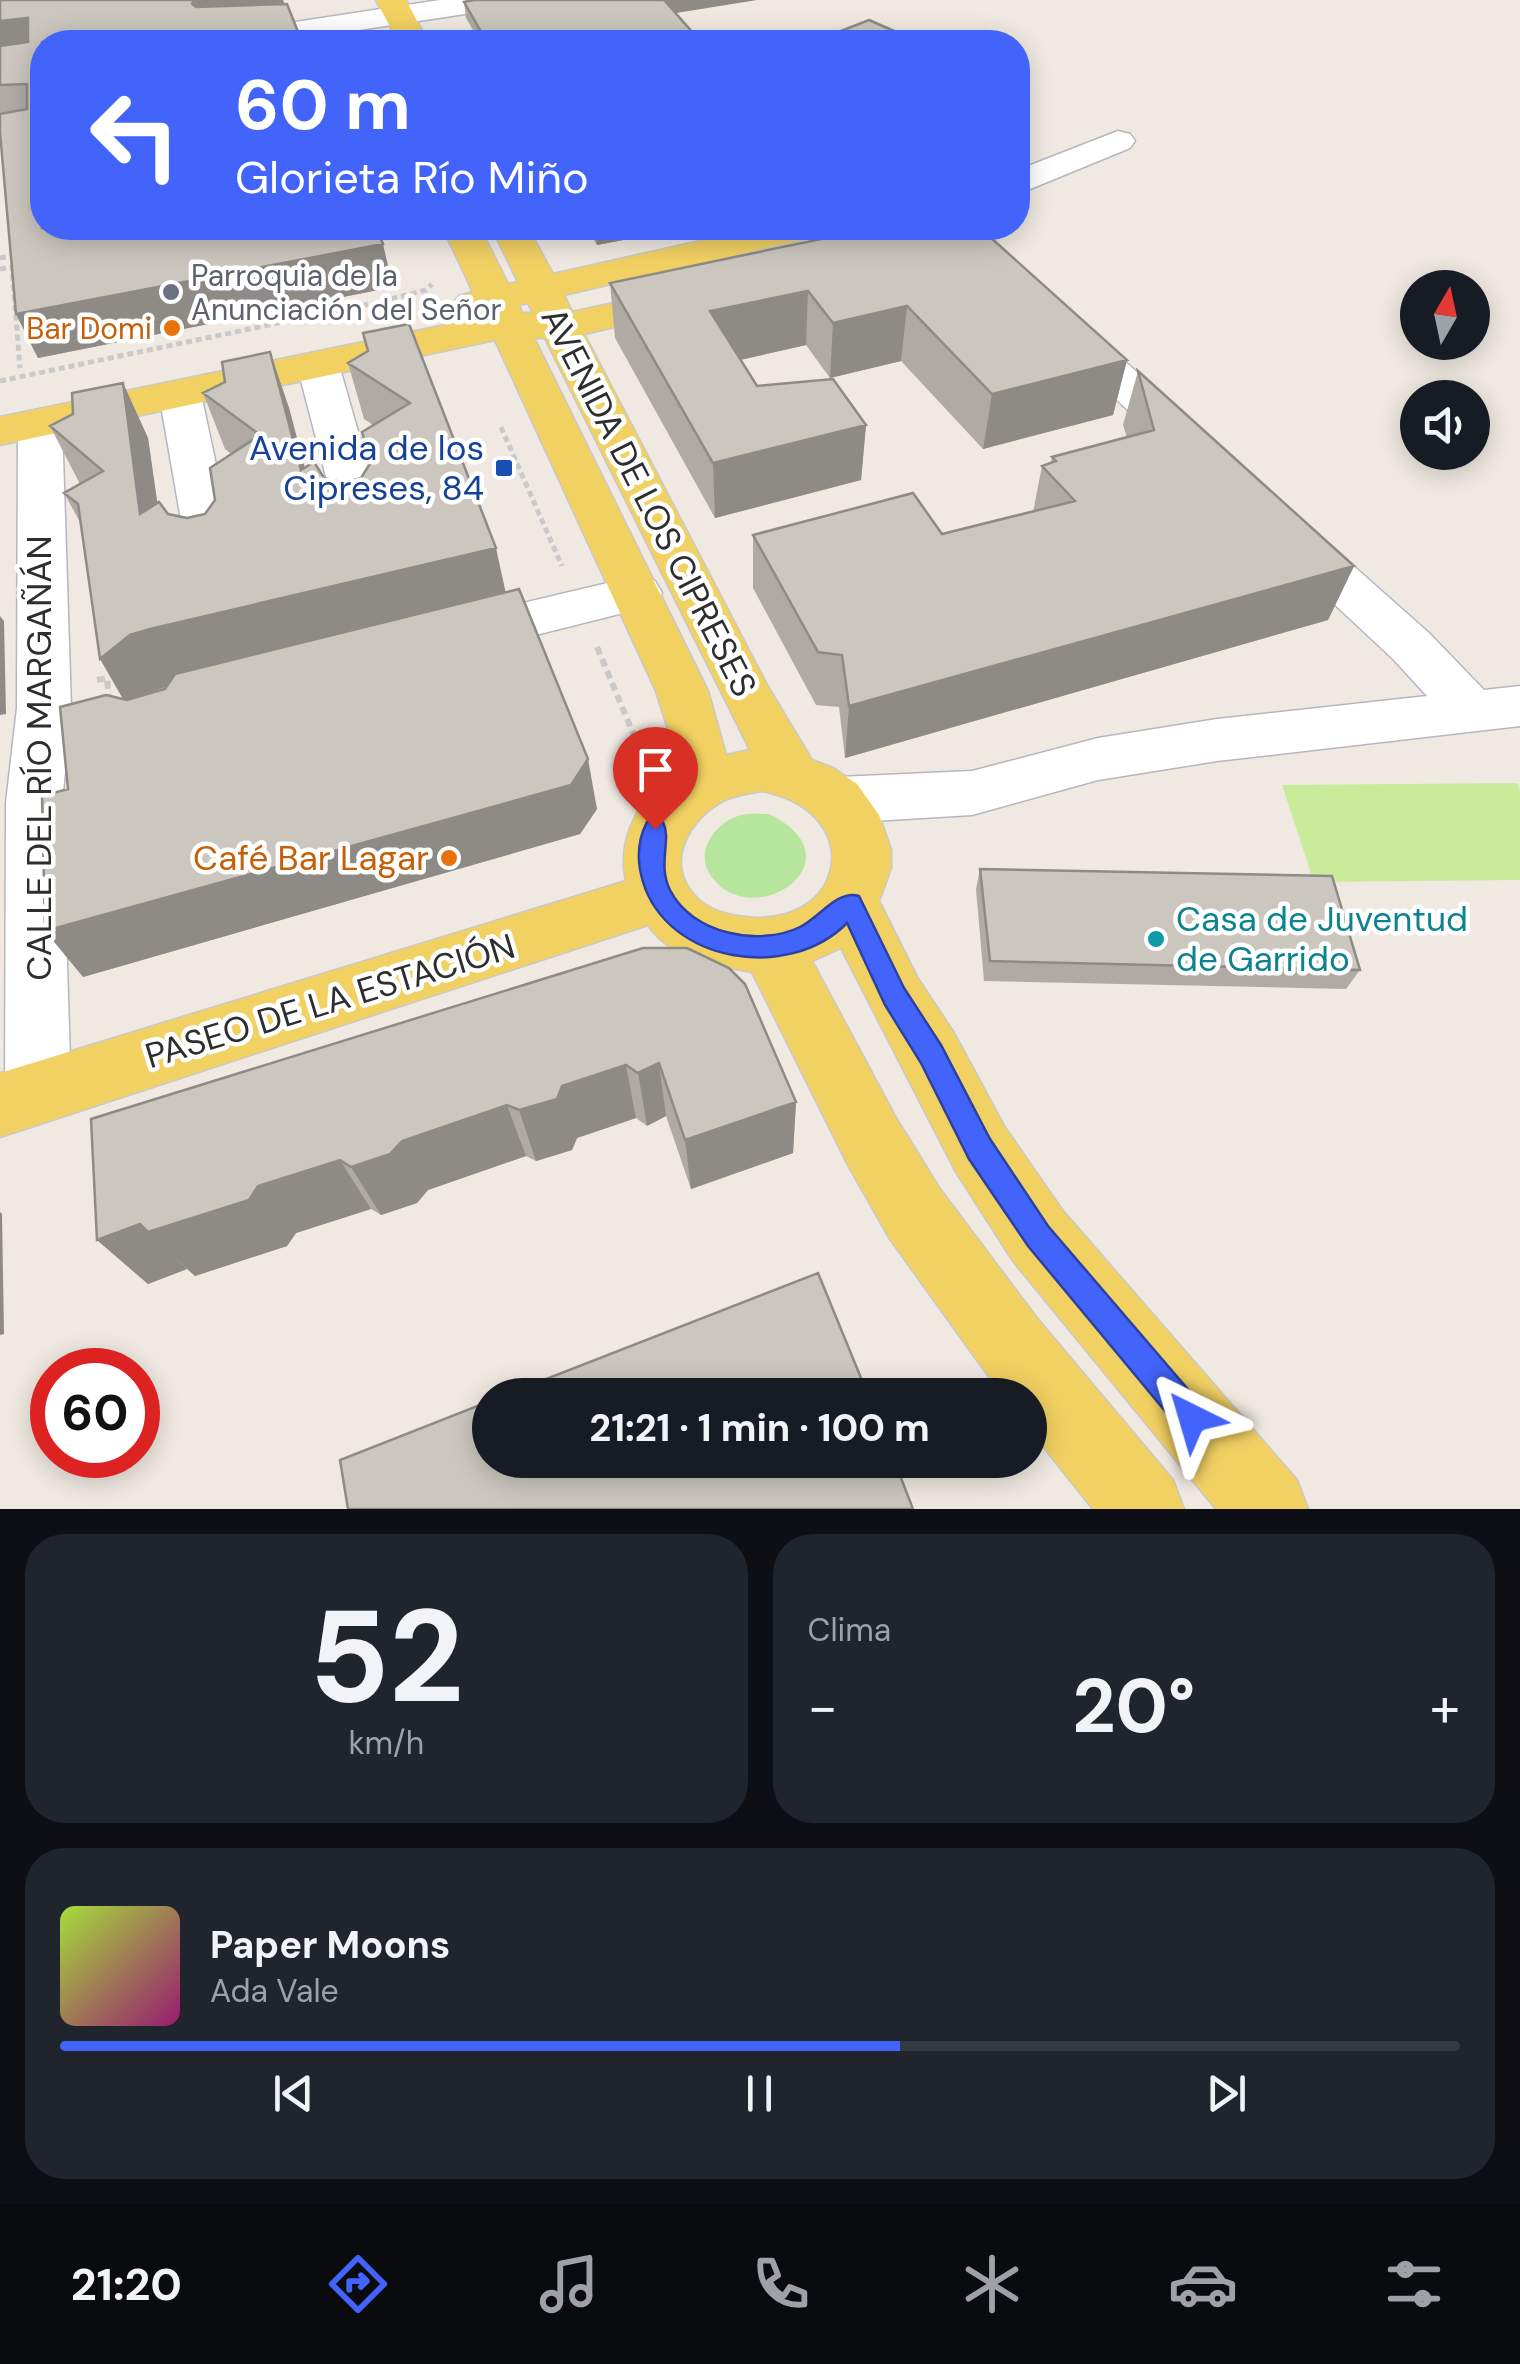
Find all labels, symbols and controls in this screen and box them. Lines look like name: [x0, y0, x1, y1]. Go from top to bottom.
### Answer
text: 60 m: [235, 60, 411, 151]
icon: left: [70, 70, 200, 200]
text: Glorieta Río Miño: [235, 148, 589, 207]
place label: Parroquia de la Anunciación del Señor: [191, 256, 502, 329]
north arrow: [1400, 270, 1490, 360]
map controls: [1400, 270, 1490, 470]
marker: Parroquia de la Anunciación del Señor: [160, 281, 182, 303]
street label: AVENIDA DE LOS CIPRESES: [531, 300, 767, 704]
place label: Bar Domi: [26, 309, 152, 348]
marker: Bar Domi: [161, 317, 183, 339]
button: sound: [1400, 380, 1490, 470]
place label: Avenida de los Cipreses, 84: [249, 425, 484, 511]
marker: Avenida de los Cipreses, 84: [493, 457, 515, 479]
street label: CALLE DEL RÍO MARGAÑÁN: [16, 535, 62, 981]
pin: [613, 727, 698, 830]
icon: arrive: [628, 742, 683, 797]
place label: Café Bar Lagar: [193, 835, 429, 881]
marker: Café Bar Lagar: [438, 847, 460, 869]
place label: Casa de Juventud de Garrido: [1176, 896, 1468, 982]
street label: PASEO DE LA ESTACIÓN: [140, 923, 520, 1079]
marker: Casa de Juventud de Garrido: [1145, 928, 1167, 950]
speed limit sign: 60: [30, 1348, 160, 1478]
position arrow: [1140, 1366, 1244, 1470]
text: 21:21 · 1 min · 100 m: [589, 1403, 930, 1453]
text: 52: [309, 1572, 464, 1741]
text: Clima: [808, 1609, 891, 1651]
text: 20°: [1072, 1658, 1195, 1755]
text: −: [808, 1671, 838, 1743]
text: +: [1430, 1671, 1460, 1743]
text: km/h: [348, 1722, 424, 1764]
text: Paper Moons: [210, 1920, 450, 1970]
text: Ada Vale: [210, 1970, 339, 2012]
icon: previous: [266, 2066, 321, 2121]
icon: pause: [732, 2066, 787, 2121]
icon: next: [1199, 2066, 1254, 2121]
icon: directions: [323, 2249, 393, 2319]
icon: music: [534, 2249, 604, 2319]
icon: phone: [746, 2249, 816, 2319]
icon: climate: [957, 2249, 1027, 2319]
icon: car: [1168, 2249, 1238, 2319]
icon: filters: [1379, 2249, 1449, 2319]
text: 21:20: [71, 2255, 182, 2314]

